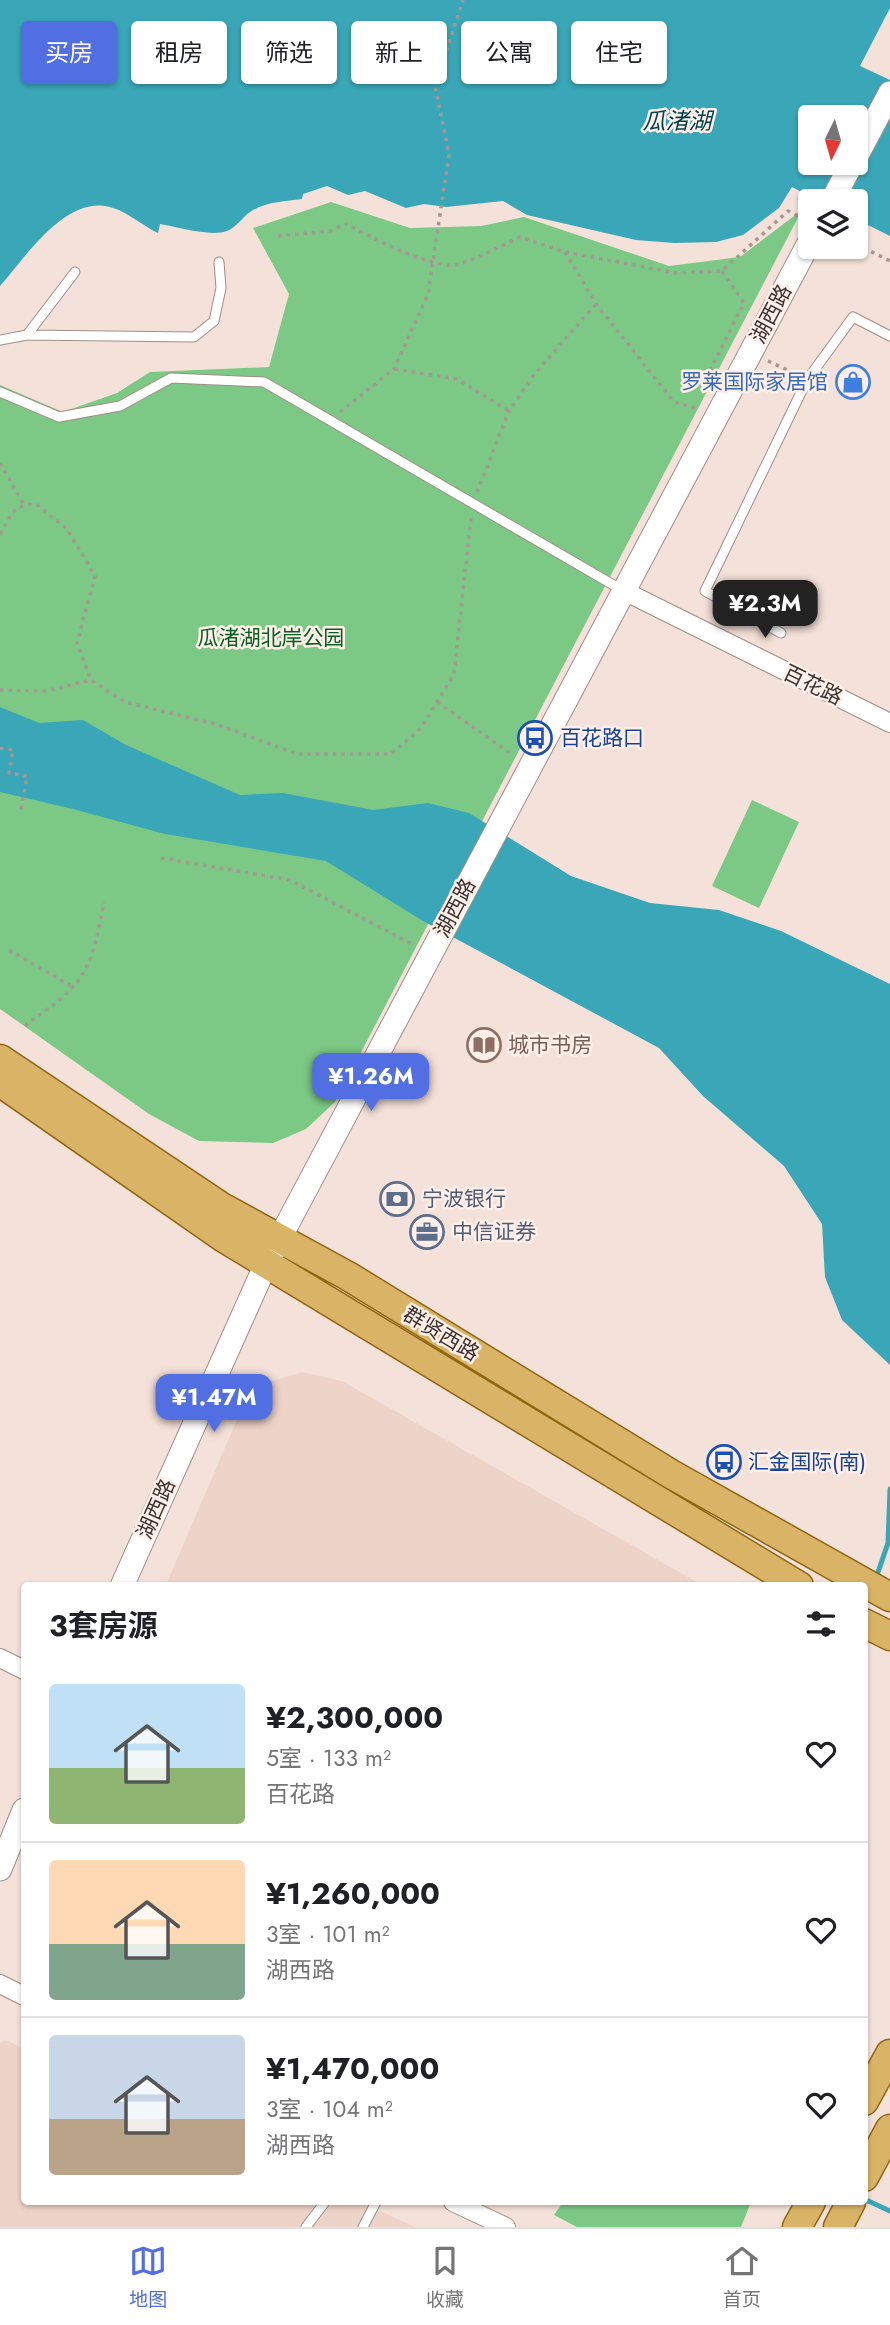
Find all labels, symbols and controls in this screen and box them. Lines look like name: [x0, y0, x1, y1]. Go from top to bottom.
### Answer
chip: 买房: [21, 21, 117, 84]
chip: 租房: [131, 21, 227, 84]
chip: 筛选: [241, 21, 337, 84]
chip: 新上: [351, 21, 447, 84]
chip: 公寓: [461, 21, 557, 84]
chip: 住宅: [571, 21, 667, 84]
water label: 瓜渚湖: [643, 104, 715, 138]
north arrow: [798, 105, 868, 175]
map controls: [798, 105, 868, 259]
button: layers: [798, 189, 868, 259]
street label: 湖西路: [743, 279, 799, 349]
shop icon: 罗莱国际家居馆: [834, 363, 872, 401]
place label: 罗莱国际家居馆: [681, 367, 828, 397]
pin: ¥2.3M: [716, 580, 814, 640]
text: ¥2.3M: [729, 586, 801, 620]
park label: 瓜渚湖北岸公园: [198, 623, 345, 653]
street label: 百花路: [778, 658, 848, 712]
bus stop icon: 百花路口: [516, 719, 554, 757]
place label: 百花路口: [560, 723, 644, 753]
street label: 湖西路: [427, 873, 483, 943]
library icon: 城市书房: [465, 1026, 503, 1064]
place label: 城市书房: [508, 1030, 592, 1060]
pin: ¥1.26M: [314, 1054, 428, 1113]
text: ¥1.26M: [328, 1059, 414, 1093]
bank icon: 宁波银行: [378, 1180, 416, 1218]
place label: 宁波银行: [422, 1184, 506, 1214]
office icon: 中信证券: [408, 1213, 446, 1251]
place label: 中信证券: [452, 1217, 536, 1247]
street label: 群贤西路: [397, 1300, 485, 1368]
pin: ¥1.47M: [157, 1374, 271, 1434]
text: ¥1.47M: [172, 1380, 256, 1414]
bus stop icon: 汇金国际(南): [705, 1443, 743, 1481]
place label: 汇金国际(南): [748, 1447, 866, 1477]
street label: 湖西路: [129, 1474, 183, 1544]
text: 3套房源: [49, 1604, 158, 1647]
icon: filters: [802, 1605, 840, 1643]
text: ¥2,300,000: [266, 1696, 443, 1739]
icon: home: [105, 1712, 189, 1796]
icon: heart: [802, 1735, 840, 1773]
text: 5室 · 133 m²: [266, 1741, 391, 1775]
text: 百花路: [266, 1777, 335, 1811]
text: ¥1,260,000: [266, 1872, 440, 1915]
icon: home: [105, 1888, 189, 1972]
icon: heart: [802, 1911, 840, 1949]
text: 3室 · 101 m²: [266, 1917, 390, 1951]
text: 湖西路: [266, 1953, 335, 1987]
text: ¥1,470,000: [266, 2047, 439, 2090]
icon: home: [105, 2063, 189, 2147]
icon: heart: [802, 2086, 840, 2124]
text: 3室 · 104 m²: [266, 2092, 393, 2126]
text: 湖西路: [266, 2128, 335, 2162]
tab: 地图: [129, 2242, 167, 2313]
tab: 收藏: [426, 2242, 464, 2313]
tab: 首页: [723, 2242, 761, 2313]

